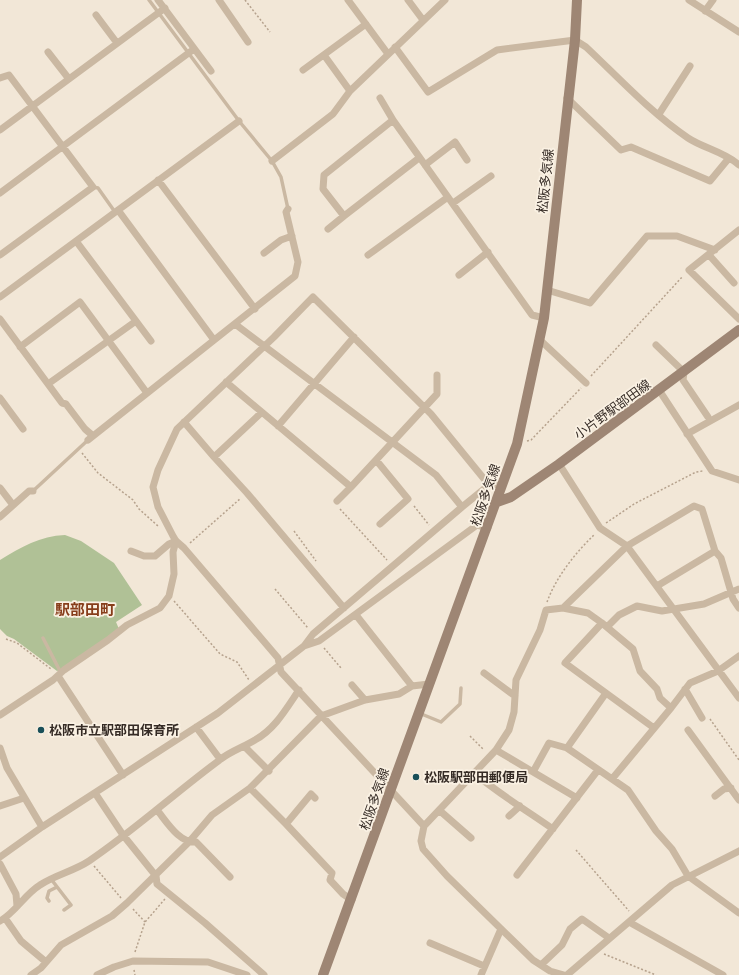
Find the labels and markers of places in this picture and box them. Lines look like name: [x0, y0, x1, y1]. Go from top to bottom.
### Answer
place label: 松阪市立駅部田保育所: [49, 721, 179, 739]
marker: 松阪市立駅部田保育所: [36, 725, 46, 735]
place label: 松阪駅部田郵便局: [424, 768, 528, 786]
marker: 松阪駅部田郵便局: [411, 772, 421, 782]

